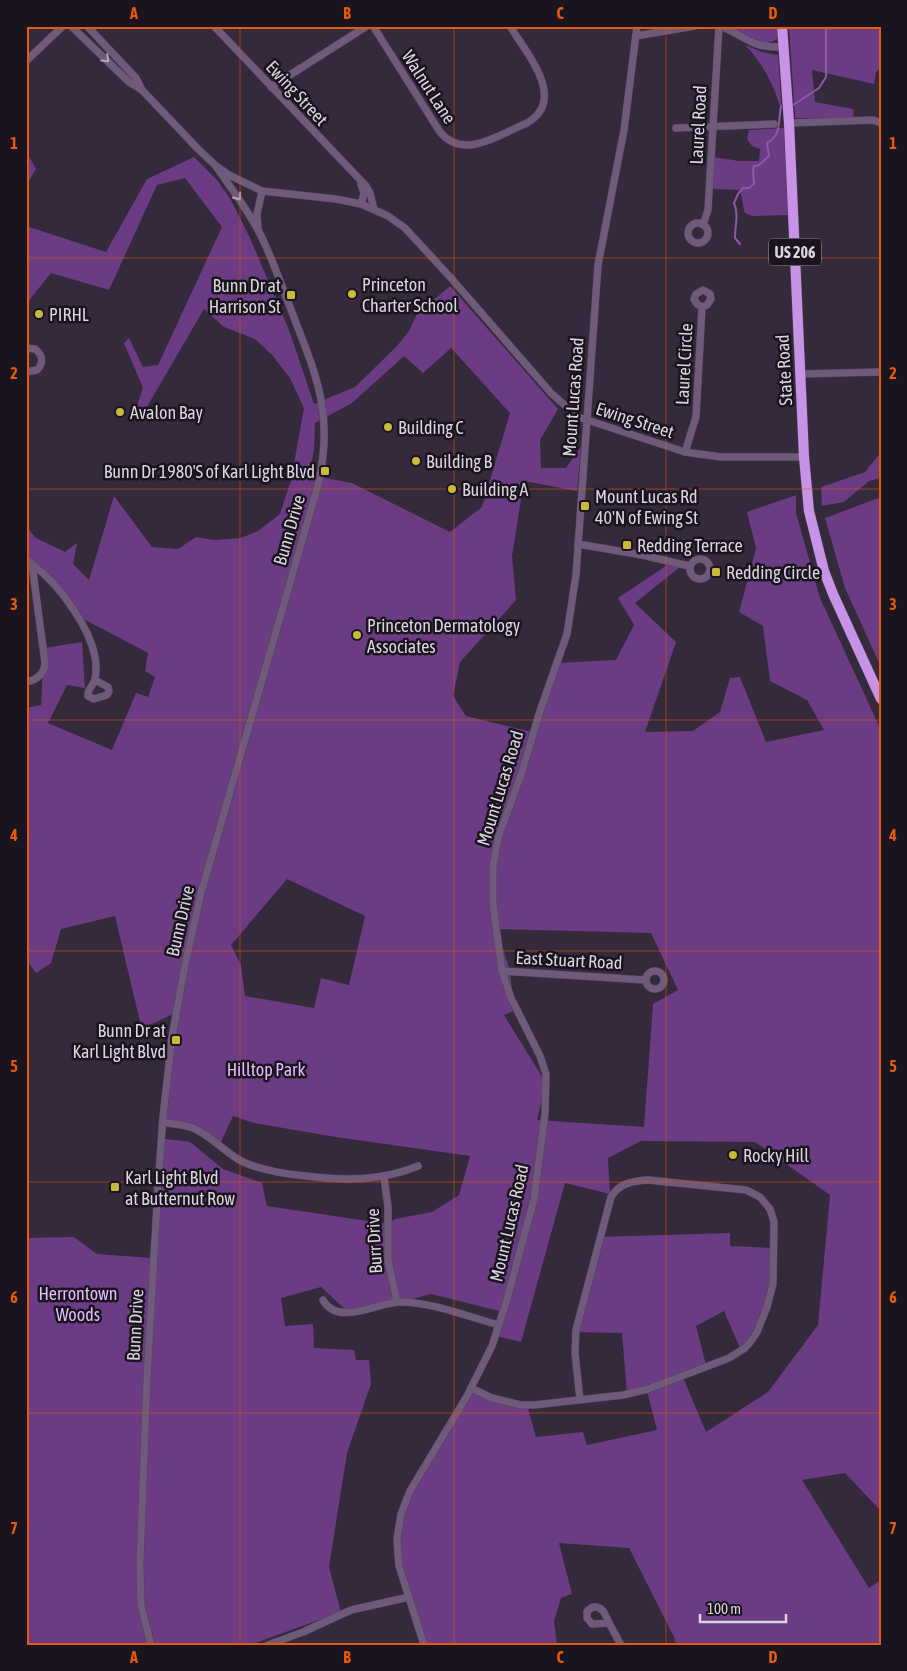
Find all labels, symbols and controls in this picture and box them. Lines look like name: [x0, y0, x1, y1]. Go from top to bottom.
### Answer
text: A: [129, 4, 138, 22]
text: B: [343, 4, 351, 22]
text: C: [556, 4, 564, 22]
text: D: [769, 4, 778, 22]
street label: Walnut Lane: [398, 46, 460, 128]
one-way arrow: [100, 53, 109, 62]
street label: Ewing Street: [262, 56, 332, 130]
street label: Laurel Road: [685, 85, 711, 165]
text: 1: [10, 134, 18, 152]
text: 1: [889, 134, 897, 152]
one-way arrow: [232, 191, 241, 201]
road number: US 206: [769, 238, 821, 266]
place label: Princeton Charter School: [362, 274, 458, 316]
place label: Bunn Dr at Harrison St: [209, 275, 281, 317]
marker: Princeton Charter School: [346, 288, 358, 300]
marker: Bunn Dr at Harrison St: [285, 289, 297, 301]
place label: PIRHL: [49, 304, 89, 325]
marker: PIRHL: [33, 308, 45, 320]
street label: Laurel Circle: [671, 323, 697, 405]
street label: State Road: [772, 334, 796, 406]
street label: Mount Lucas Road: [558, 337, 588, 457]
text: 2: [10, 364, 18, 382]
text: 2: [889, 364, 897, 382]
street label: Ewing Street: [593, 398, 677, 442]
place label: Avalon Bay: [130, 402, 203, 423]
marker: Avalon Bay: [114, 406, 126, 418]
place label: Building C: [398, 417, 464, 438]
marker: Building C: [382, 421, 394, 433]
place label: Building B: [426, 451, 493, 472]
marker: Building B: [410, 455, 422, 467]
place label: Bunn Dr 1980'S of Karl Light Blvd: [104, 461, 315, 482]
marker: Bunn Dr 1980'S of Karl Light Blvd: [319, 465, 331, 477]
place label: Building A: [462, 479, 529, 500]
marker: Building A: [446, 483, 458, 495]
place label: Mount Lucas Rd 40'N of Ewing St: [595, 486, 698, 528]
street label: Bunn Drive: [269, 492, 309, 568]
marker: Mount Lucas Rd 40'N of Ewing St: [579, 500, 591, 512]
place label: Redding Terrace: [637, 535, 743, 556]
marker: Redding Terrace: [621, 539, 633, 551]
place label: Redding Circle: [726, 562, 820, 583]
marker: Redding Circle: [710, 566, 722, 578]
text: 3: [10, 595, 18, 613]
text: 3: [889, 595, 897, 613]
place label: Princeton Dermatology Associates: [367, 615, 520, 657]
marker: Princeton Dermatology Associates: [351, 629, 363, 641]
street label: Mount Lucas Road: [472, 728, 528, 848]
text: 4: [9, 826, 18, 844]
text: 4: [888, 826, 897, 844]
street label: Bunn Drive: [162, 884, 198, 958]
street label: East Stuart Road: [515, 947, 623, 973]
place label: Bunn Dr at Karl Light Blvd: [73, 1020, 166, 1062]
marker: Bunn Dr at Karl Light Blvd: [170, 1034, 182, 1046]
text: 5: [10, 1057, 18, 1075]
text: 5: [889, 1057, 897, 1075]
park label: Hilltop Park: [227, 1059, 305, 1080]
place label: Rocky Hill: [743, 1145, 809, 1166]
marker: Rocky Hill: [727, 1149, 739, 1161]
street label: Mount Lucas Road: [485, 1162, 533, 1284]
place label: Karl Light Blvd at Butternut Row: [125, 1167, 235, 1209]
marker: Karl Light Blvd at Butternut Row: [109, 1181, 121, 1193]
street label: Burr Drive: [362, 1208, 386, 1274]
park label: Herrontown Woods: [38, 1283, 118, 1325]
text: 6: [10, 1288, 18, 1306]
street label: Bunn Drive: [123, 1288, 147, 1362]
text: 6: [889, 1288, 897, 1306]
text: 7: [10, 1519, 18, 1537]
text: 7: [889, 1519, 897, 1537]
scale bar: [700, 1591, 786, 1623]
text: 100 m: [707, 1600, 741, 1617]
text: A: [129, 1648, 138, 1666]
text: B: [343, 1648, 351, 1666]
text: C: [556, 1648, 564, 1666]
text: D: [769, 1648, 778, 1666]

